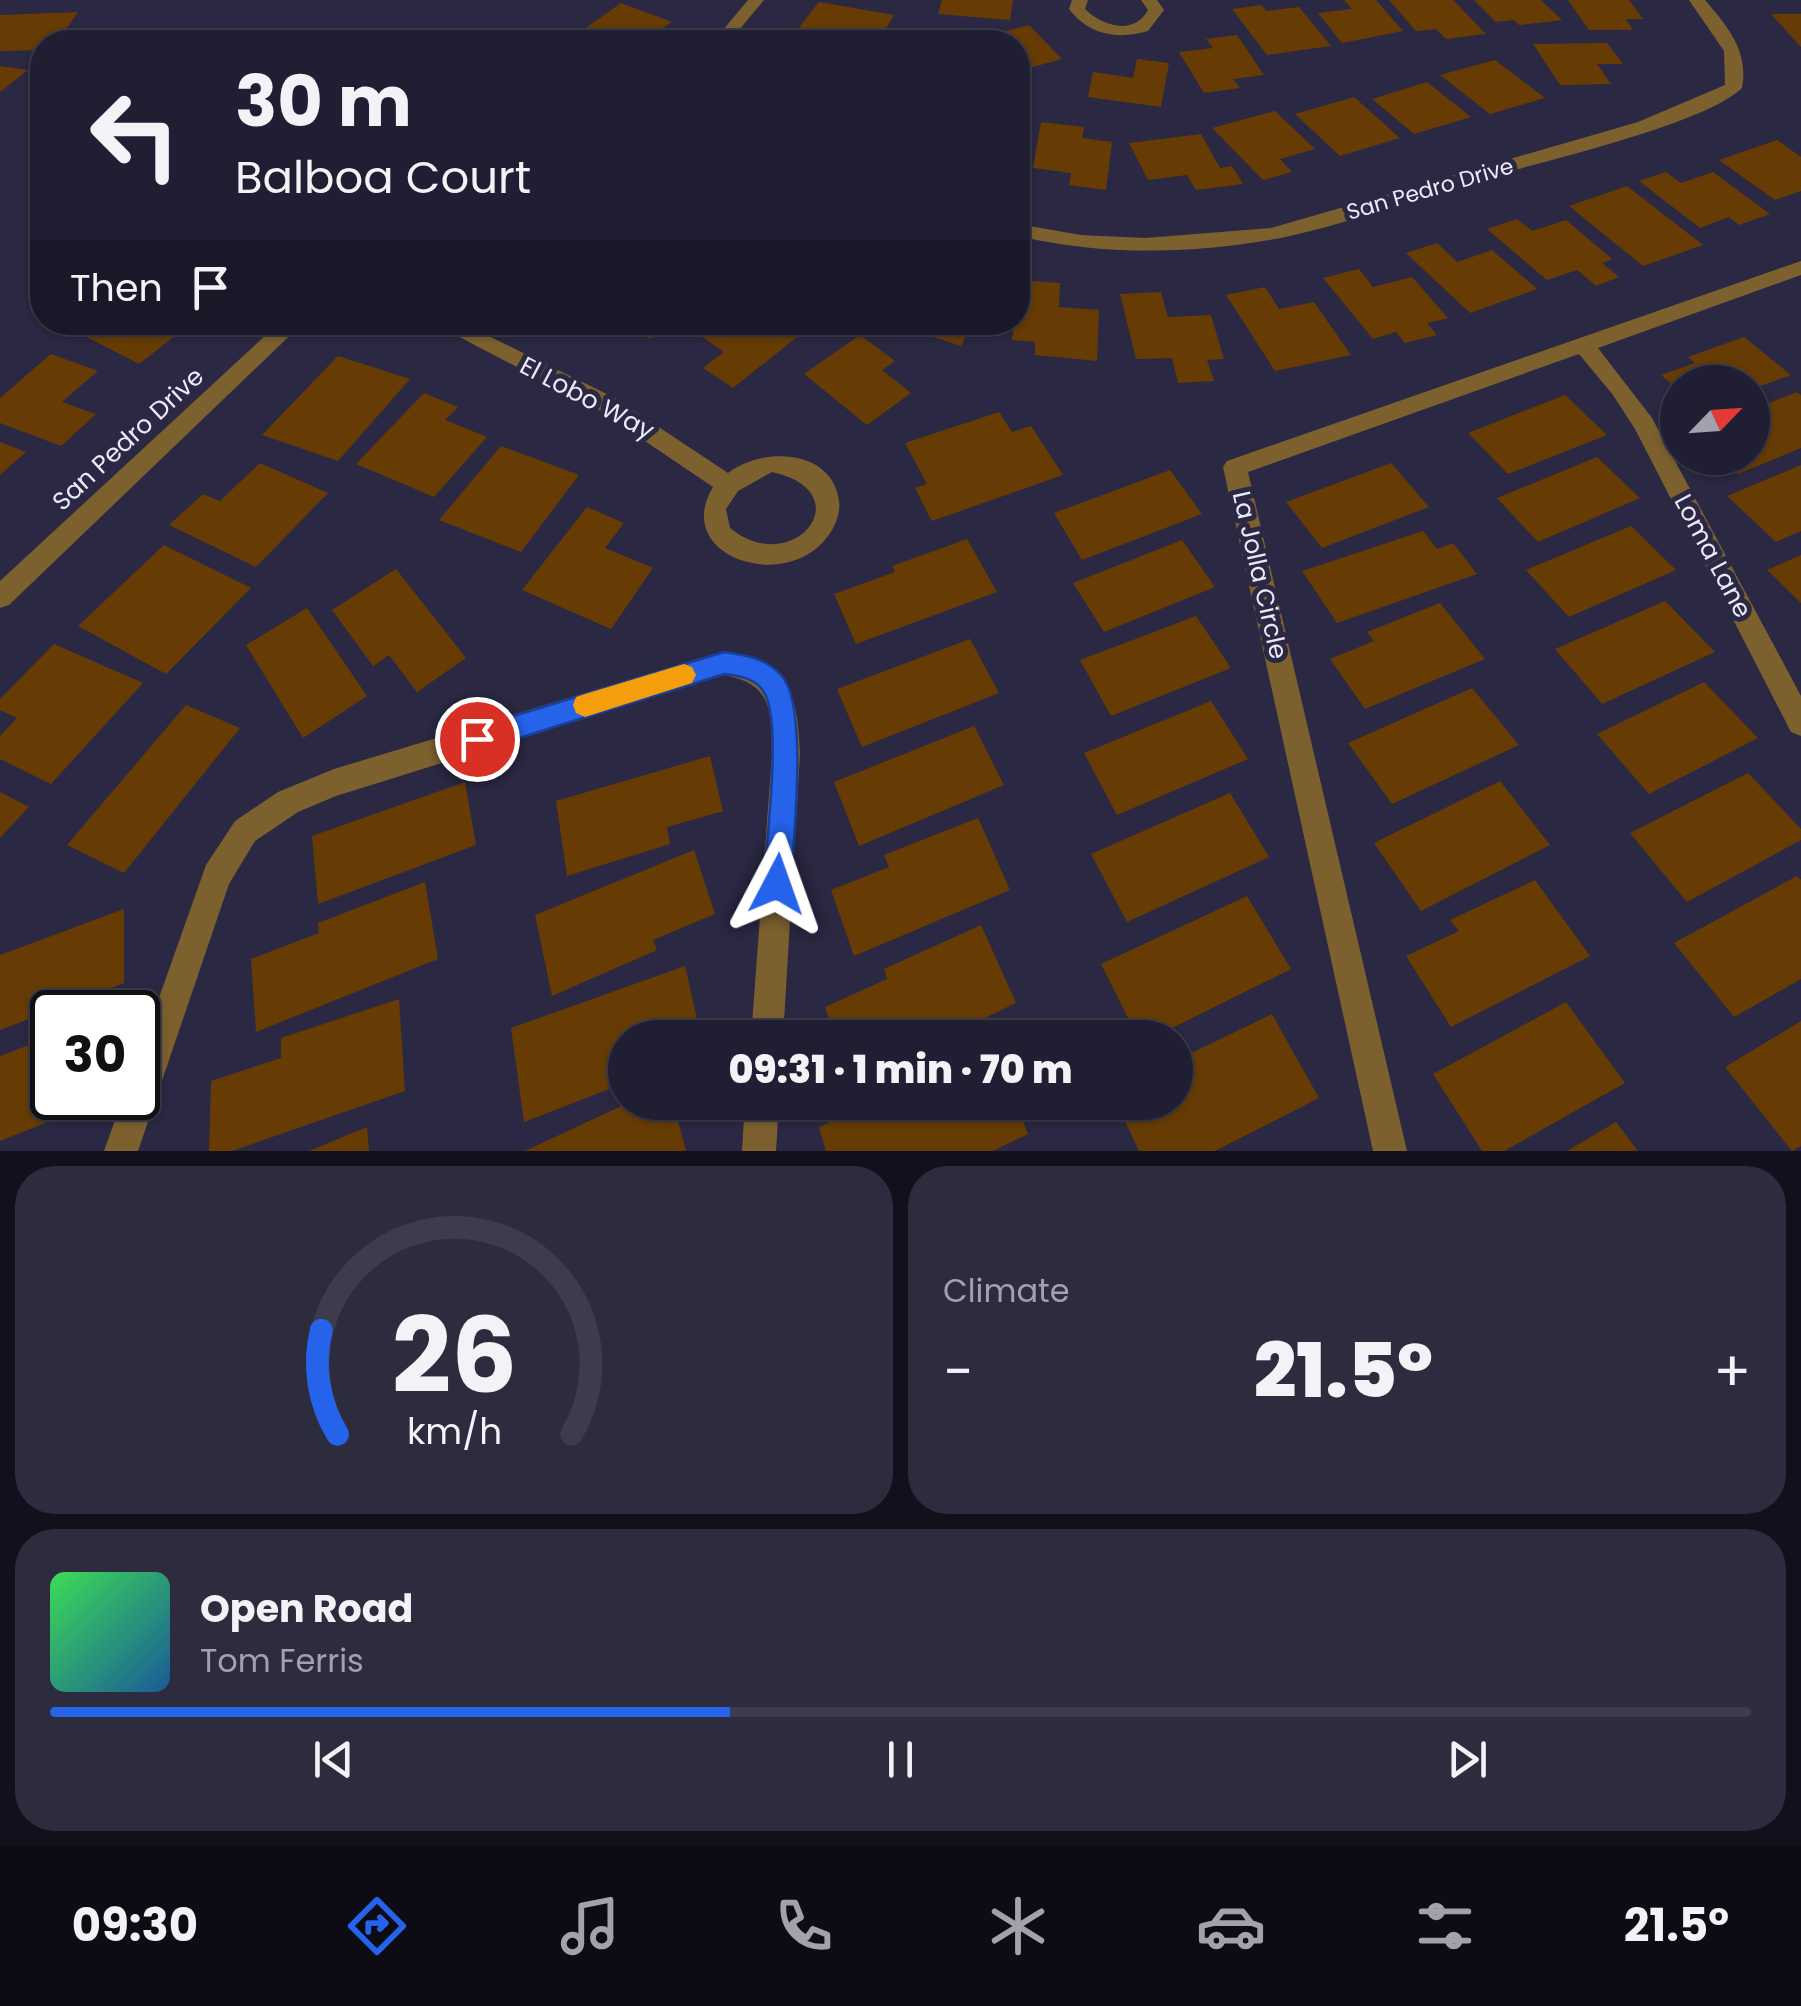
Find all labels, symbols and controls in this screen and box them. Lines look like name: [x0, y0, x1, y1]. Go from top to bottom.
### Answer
text: 30 m: [235, 52, 412, 151]
icon: left: [70, 70, 200, 200]
text: Balboa Court: [235, 146, 531, 209]
street label: San Pedro Drive: [1343, 150, 1517, 228]
icon: arrive: [183, 260, 238, 315]
text: Then: [70, 261, 163, 314]
street label: El Lobo Way: [514, 348, 660, 448]
street label: San Pedro Drive: [44, 359, 212, 519]
north arrow: [1660, 365, 1770, 475]
map controls: [1660, 365, 1770, 475]
street label: La Jolla Circle: [1224, 488, 1296, 662]
street label: Loma Lane: [1666, 488, 1760, 624]
pin: [435, 697, 520, 782]
icon: arrive: [450, 712, 505, 767]
position arrow: [725, 832, 829, 936]
speed limit sign: 30: [30, 990, 160, 1120]
text: 09:31 · 1 min · 70 m: [729, 1043, 1072, 1096]
text: Climate: [943, 1268, 1070, 1313]
text: 26: [391, 1283, 517, 1428]
text: 21.5°: [1254, 1318, 1433, 1423]
text: −: [943, 1333, 973, 1410]
text: +: [1713, 1333, 1751, 1410]
text: km/h: [406, 1406, 502, 1457]
text: Open Road: [200, 1582, 413, 1635]
text: Tom Ferris: [200, 1638, 364, 1683]
icon: previous: [306, 1732, 361, 1787]
icon: pause: [873, 1732, 928, 1787]
icon: next: [1440, 1732, 1495, 1787]
icon: directions: [342, 1891, 412, 1961]
icon: music: [555, 1891, 625, 1961]
icon: phone: [769, 1891, 839, 1961]
icon: climate: [983, 1891, 1053, 1961]
icon: car: [1196, 1891, 1266, 1961]
icon: filters: [1410, 1891, 1480, 1961]
text: 09:30: [72, 1894, 198, 1957]
text: 21.5°: [1624, 1894, 1729, 1957]

